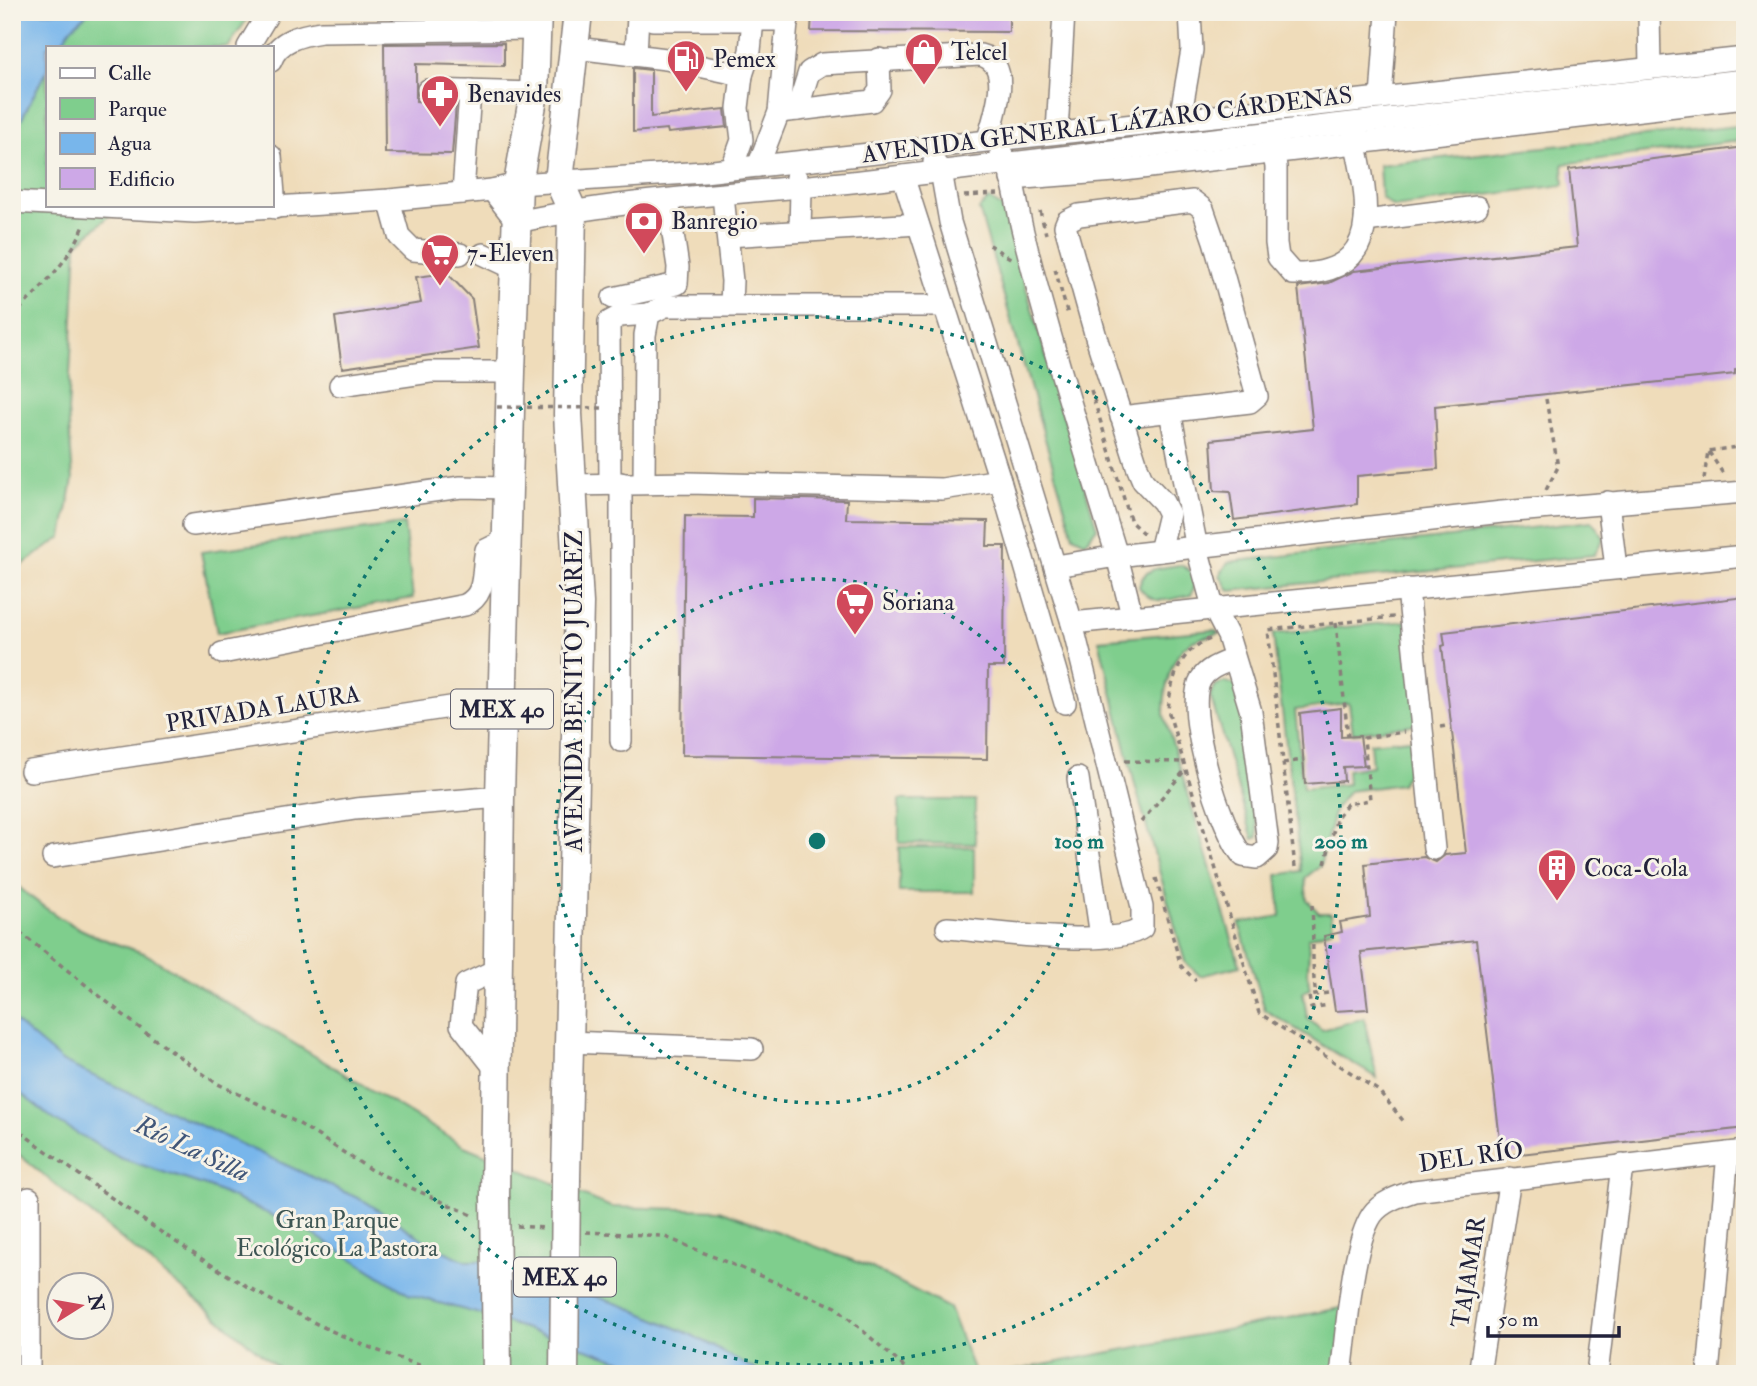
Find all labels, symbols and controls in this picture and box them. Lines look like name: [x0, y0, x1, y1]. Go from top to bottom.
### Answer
shop icon: Telcel: [903, 31, 945, 86]
place label: Telcel: [951, 37, 1008, 68]
fuel station icon: Pemex: [665, 38, 707, 93]
place label: Pemex: [713, 44, 776, 75]
legend: [46, 46, 273, 206]
text: Calle: [108, 60, 152, 87]
pharmacy icon: Benavides: [419, 73, 461, 128]
place label: Benavides: [467, 79, 561, 110]
street label: AVENIDA GENERAL LÁZARO CÁRDENAS: [859, 79, 1354, 171]
text: Parque: [108, 96, 167, 123]
text: Agua: [107, 130, 152, 157]
text: Edificio: [108, 166, 175, 193]
bank icon: Banregio: [623, 200, 665, 255]
place label: Banregio: [671, 206, 758, 237]
supermarket icon: 7-Eleven: [419, 232, 461, 287]
place label: 7-Eleven: [467, 238, 554, 269]
street label: AVENIDA BENITO JUÁREZ: [558, 530, 590, 853]
supermarket icon: Soriana: [834, 581, 876, 636]
place label: Soriana: [882, 587, 955, 618]
street label: PRIVADA LAURA: [164, 678, 362, 740]
road number: MEX 40: [451, 690, 553, 729]
text: 100 m: [1054, 828, 1105, 855]
text: 200 m: [1315, 828, 1368, 855]
centre of rings: [805, 829, 829, 853]
building icon: Coca-Cola: [1536, 847, 1578, 902]
place label: Coca-Cola: [1584, 853, 1689, 884]
water label: Río La Silla: [129, 1108, 254, 1189]
street label: DEL RÍO: [1417, 1133, 1525, 1180]
park label: Gran Parque Ecológico La Pastora: [236, 1205, 439, 1264]
street label: TAJAMAR: [1445, 1213, 1493, 1330]
road number: MEX 40: [514, 1258, 616, 1296]
north arrow: [46, 1270, 116, 1340]
text: N: [82, 1291, 109, 1315]
scale bar: [1488, 1295, 1619, 1339]
text: 50 m: [1498, 1306, 1539, 1333]

